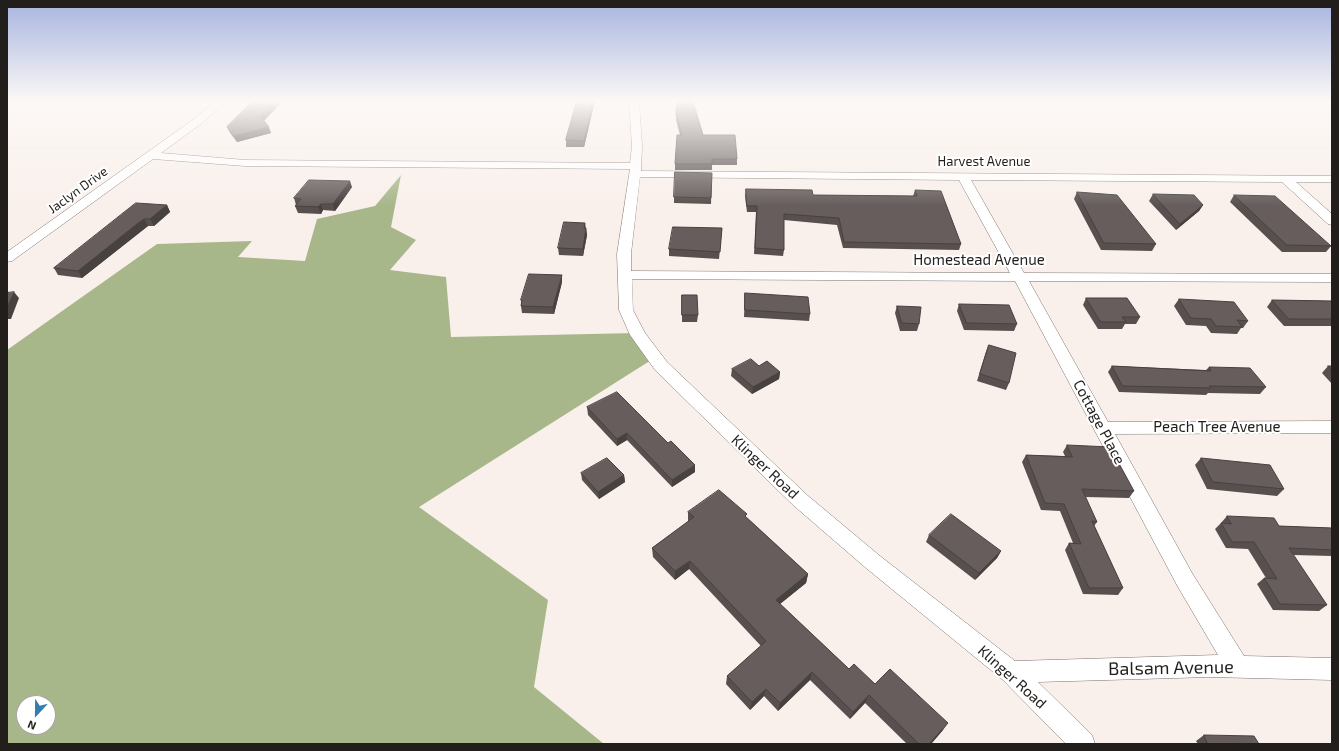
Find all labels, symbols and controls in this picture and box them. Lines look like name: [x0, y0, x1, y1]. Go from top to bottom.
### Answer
street label: Harvest Avenue: [938, 154, 1030, 170]
street label: Jaclyn Drive: [45, 163, 111, 217]
street label: Homestead Avenue: [913, 251, 1045, 269]
street label: Cottage Place: [1069, 377, 1129, 467]
street label: Peach Tree Avenue: [1153, 418, 1281, 436]
street label: Klinger Road: [727, 431, 803, 503]
street label: Klinger Road: [974, 642, 1050, 712]
street label: Balsam Avenue: [1108, 656, 1234, 680]
north arrow: [16, 695, 56, 735]
text: N: [26, 718, 38, 733]

